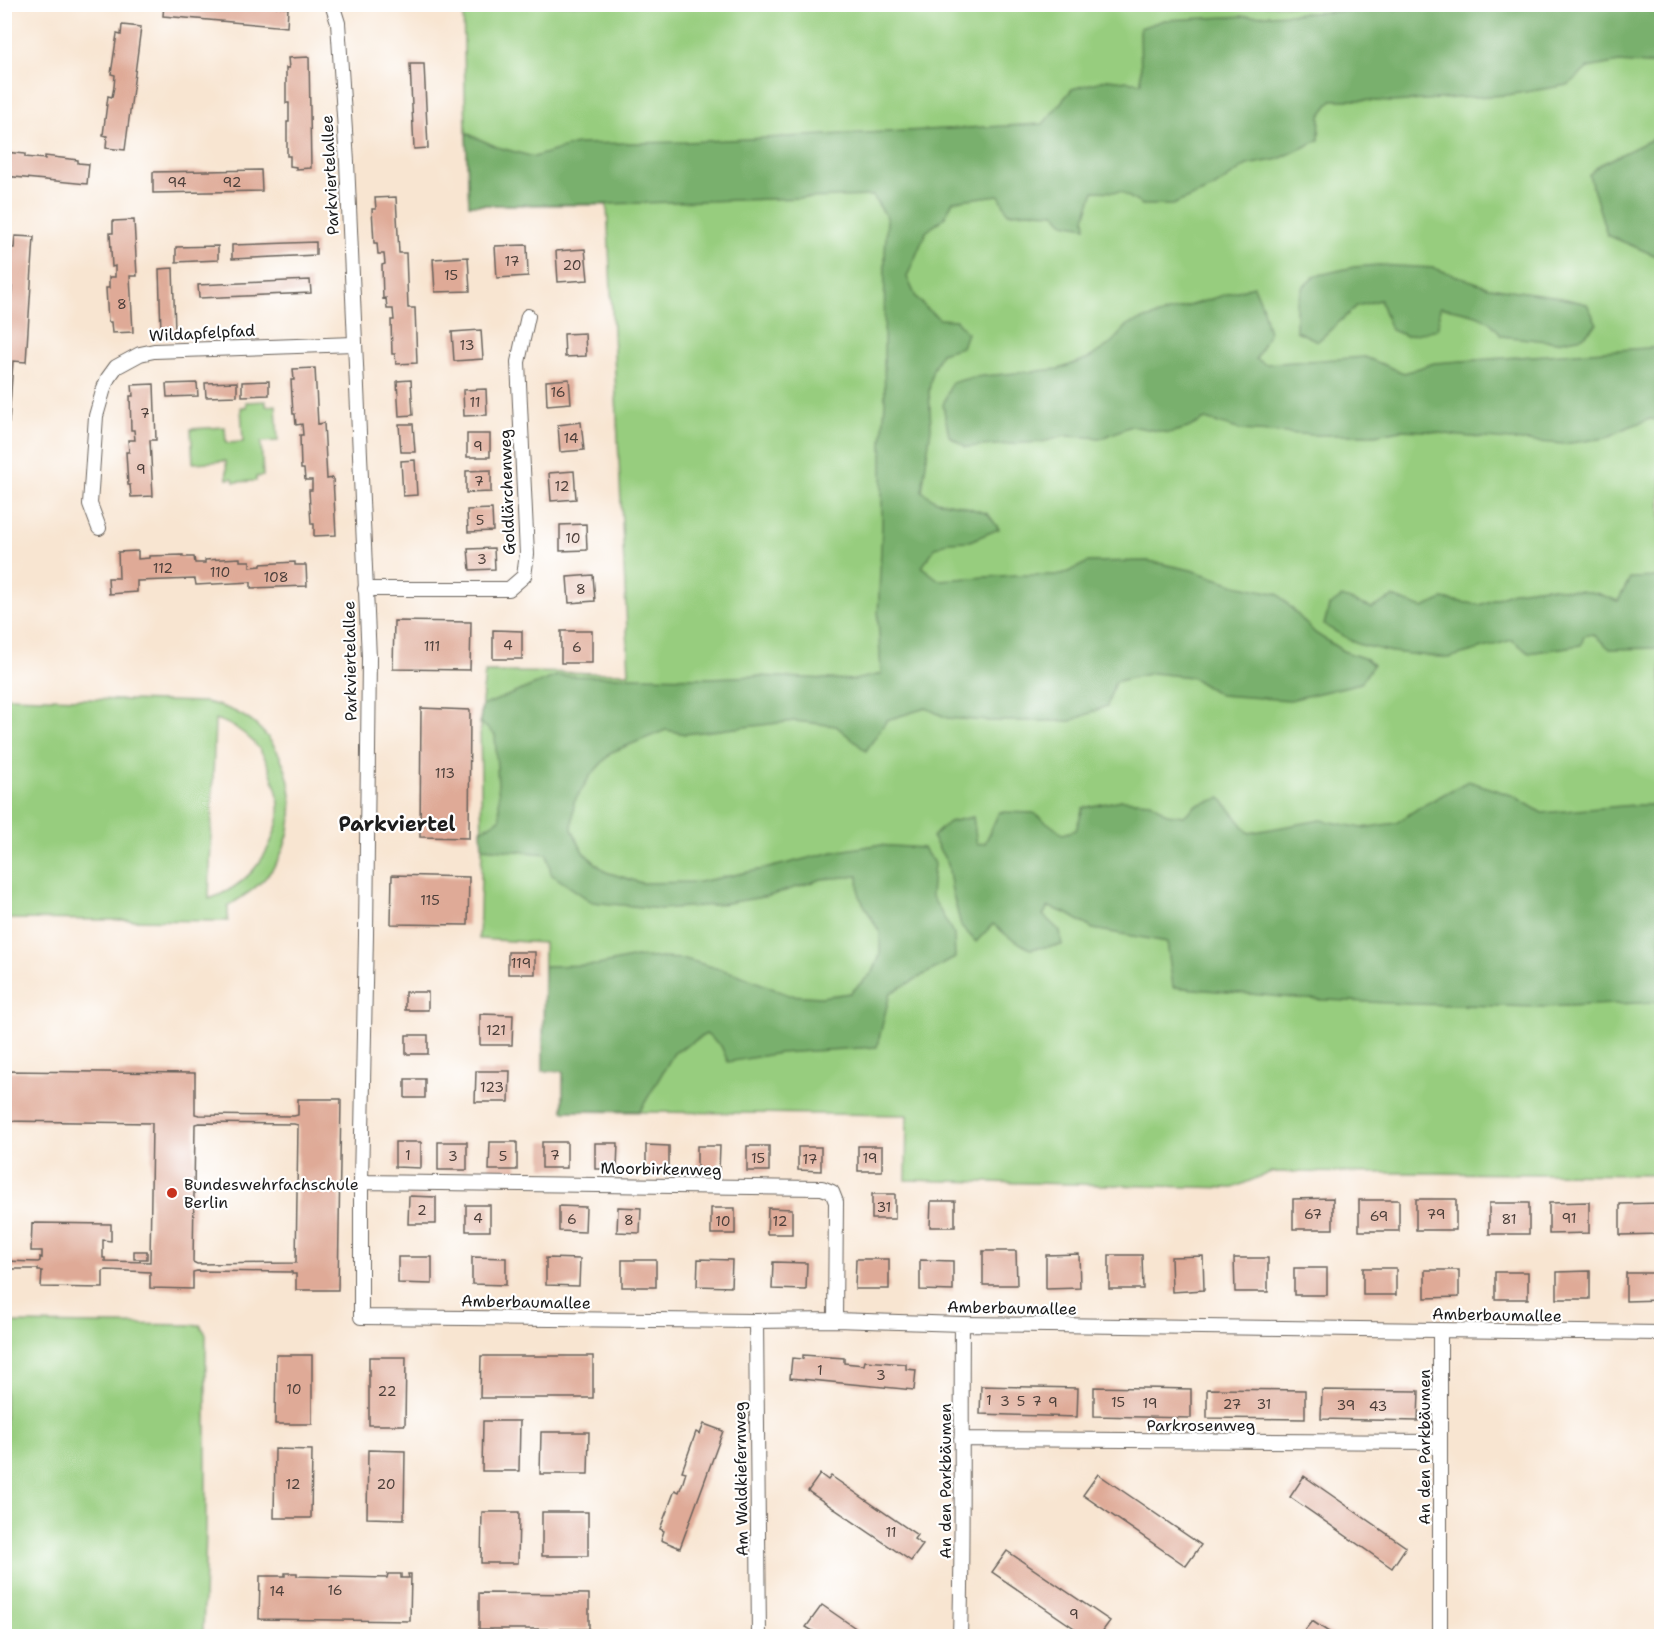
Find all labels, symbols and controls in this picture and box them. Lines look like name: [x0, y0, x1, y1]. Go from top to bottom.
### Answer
street label: Parkviertelallee: [316, 114, 344, 236]
house number: 94: [167, 173, 187, 191]
house number: 92: [223, 173, 241, 191]
house number: 17: [505, 252, 519, 270]
house number: 20: [562, 256, 582, 274]
house number: 15: [444, 266, 458, 284]
house number: 8: [117, 295, 127, 313]
street label: Wildapfelpfad: [148, 320, 256, 346]
house number: 13: [460, 336, 474, 354]
house number: 16: [550, 383, 566, 401]
house number: 11: [469, 393, 481, 411]
house number: 7: [140, 404, 150, 422]
street label: Goldlärchenweg: [494, 429, 520, 555]
house number: 14: [563, 429, 579, 447]
house number: 9: [473, 437, 483, 455]
house number: 9: [136, 460, 146, 478]
house number: 7: [474, 472, 484, 490]
house number: 12: [555, 477, 569, 495]
house number: 5: [476, 511, 484, 529]
house number: 10: [565, 529, 581, 547]
house number: 3: [477, 550, 487, 568]
house number: 112: [153, 559, 173, 577]
house number: 110: [210, 563, 230, 581]
house number: 108: [264, 568, 288, 586]
house number: 8: [576, 580, 586, 598]
street label: Parkviertelallee: [338, 601, 362, 721]
house number: 4: [503, 636, 513, 654]
house number: 111: [424, 637, 440, 655]
house number: 6: [572, 638, 582, 656]
house number: 113: [435, 764, 455, 782]
district label: Parkviertel: [339, 811, 456, 837]
house number: 115: [420, 891, 440, 909]
house number: 119: [511, 954, 531, 972]
house number: 121: [486, 1021, 506, 1039]
house number: 123: [480, 1078, 504, 1096]
house number: 1: [405, 1146, 411, 1164]
house number: 7: [550, 1146, 560, 1164]
house number: 3: [448, 1147, 458, 1165]
house number: 5: [499, 1147, 507, 1165]
house number: 15: [751, 1149, 765, 1167]
house number: 19: [862, 1149, 878, 1167]
house number: 17: [803, 1150, 817, 1168]
street label: Moorbirkenweg: [600, 1157, 722, 1181]
place label: Bundeswehrfachschule Berlin: [184, 1174, 359, 1213]
marker: Bundeswehrfachschule Berlin: [165, 1186, 179, 1200]
house number: 31: [877, 1198, 891, 1216]
house number: 2: [417, 1201, 427, 1219]
house number: 67: [1304, 1205, 1322, 1223]
house number: 79: [1426, 1205, 1446, 1223]
house number: 69: [1370, 1207, 1388, 1225]
house number: 4: [473, 1209, 483, 1227]
house number: 91: [1561, 1209, 1577, 1227]
house number: 6: [567, 1210, 577, 1228]
house number: 81: [1501, 1210, 1517, 1228]
house number: 8: [624, 1211, 634, 1229]
house number: 10: [715, 1212, 731, 1230]
house number: 12: [773, 1212, 787, 1230]
street label: Amberbaumallee: [461, 1290, 591, 1314]
street label: Amberbaumallee: [947, 1296, 1077, 1320]
street label: Amberbaumallee: [1432, 1303, 1562, 1327]
house number: 1: [817, 1361, 823, 1379]
house number: 3: [876, 1366, 886, 1384]
street label: An den Parkbäumen: [1414, 1369, 1435, 1525]
house number: 10: [286, 1380, 302, 1398]
house number: 22: [378, 1382, 396, 1400]
house number: 1: [986, 1391, 992, 1409]
house number: 3: [1000, 1392, 1010, 1410]
house number: 5: [1017, 1392, 1025, 1410]
house number: 7: [1032, 1392, 1042, 1410]
house number: 9: [1048, 1393, 1058, 1411]
house number: 15: [1111, 1393, 1125, 1411]
house number: 19: [1142, 1394, 1158, 1412]
house number: 27: [1223, 1395, 1241, 1413]
house number: 31: [1257, 1395, 1271, 1413]
house number: 39: [1337, 1396, 1355, 1414]
house number: 43: [1369, 1397, 1387, 1415]
street label: Am Waldkiefernweg: [729, 1401, 753, 1557]
street label: An den Parkbäumen: [935, 1403, 956, 1559]
street label: Parkrosenweg: [1147, 1415, 1256, 1436]
house number: 12: [286, 1475, 300, 1493]
house number: 20: [376, 1475, 396, 1493]
house number: 11: [885, 1523, 897, 1541]
house number: 16: [327, 1581, 343, 1599]
house number: 14: [269, 1582, 285, 1600]
house number: 9: [1069, 1605, 1079, 1623]

